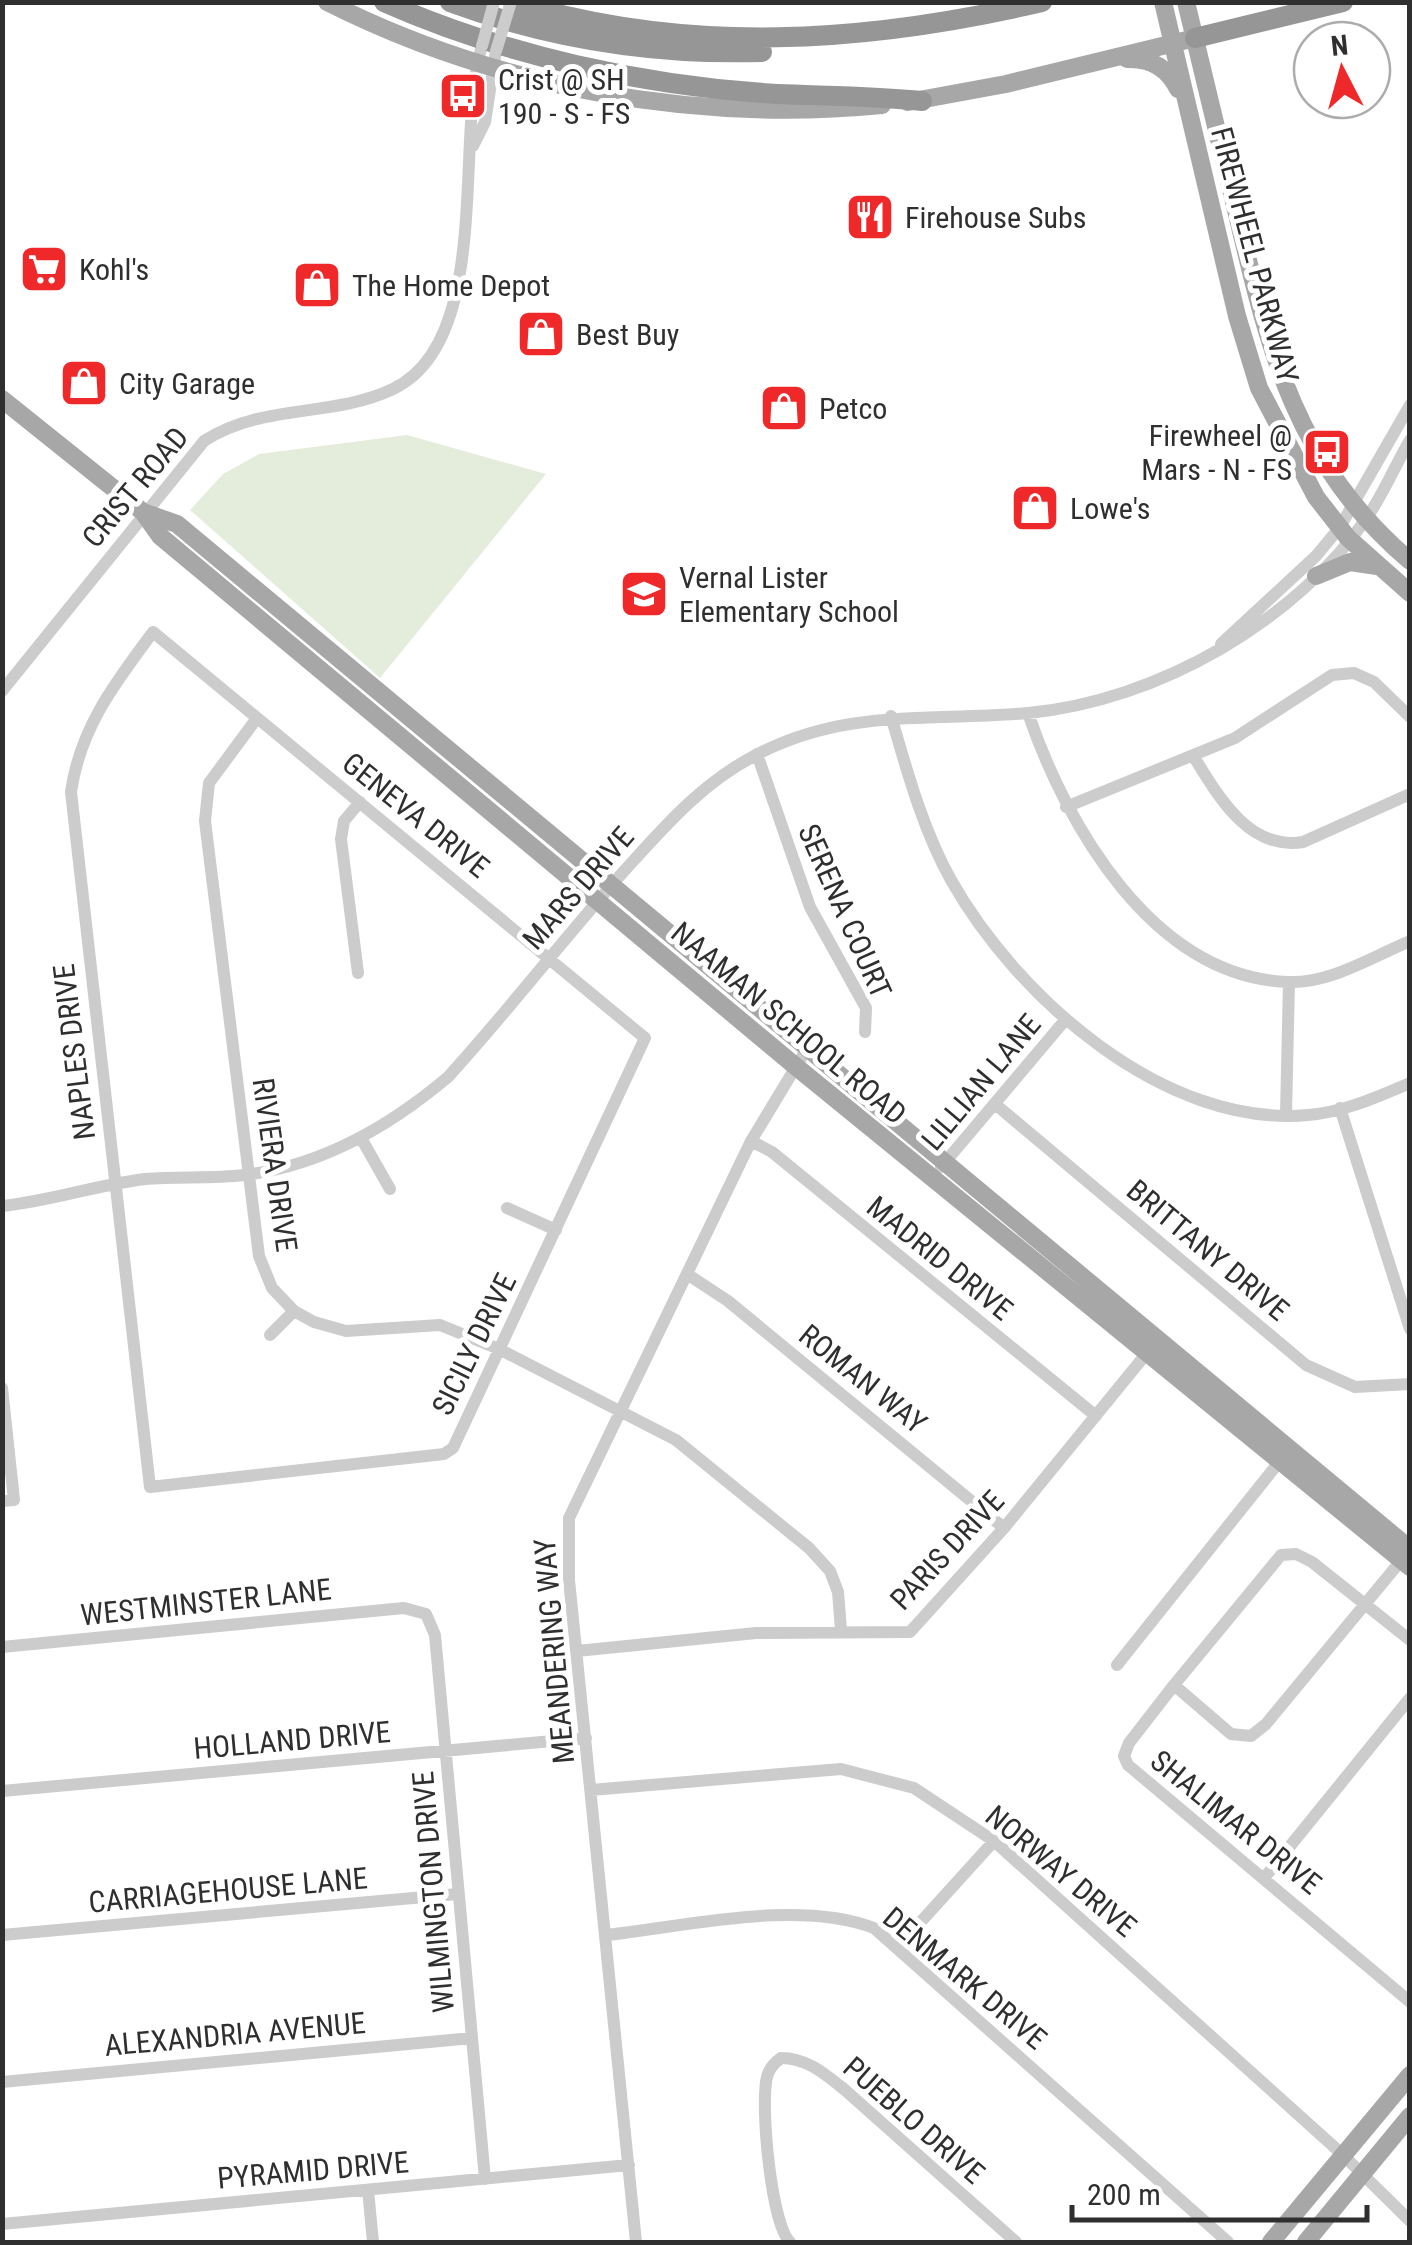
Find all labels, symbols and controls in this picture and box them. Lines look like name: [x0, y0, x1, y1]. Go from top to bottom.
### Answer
north arrow: [1292, 20, 1392, 120]
text: N: [1329, 28, 1350, 63]
place label: Crist @ SH 190 - S - FS: [498, 62, 630, 131]
bus stop icon: Crist @ SH 190 - S - FS: [437, 70, 489, 122]
street label: FIREWHEEL PARKWAY: [1204, 123, 1306, 387]
restaurant icon: Firehouse Subs: [844, 191, 896, 243]
place label: Firehouse Subs: [905, 200, 1086, 235]
supermarket icon: Kohl's: [18, 243, 70, 295]
place label: Kohl's: [79, 252, 149, 287]
shop icon: The Home Depot: [291, 259, 343, 311]
place label: The Home Depot: [352, 268, 550, 303]
shop icon: Best Buy: [515, 308, 567, 360]
place label: Best Buy: [576, 317, 679, 352]
shop icon: City Garage: [58, 357, 110, 409]
place label: City Garage: [119, 366, 255, 401]
shop icon: Petco: [758, 382, 810, 434]
place label: Petco: [819, 391, 887, 426]
place label: Firewheel @ Mars - N - FS: [1141, 418, 1292, 487]
street label: CRIST ROAD: [75, 420, 195, 554]
bus stop icon: Firewheel @ Mars - N - FS: [1301, 426, 1353, 478]
shop icon: Lowe's: [1009, 482, 1061, 534]
place label: Lowe's: [1070, 491, 1150, 526]
place label: Vernal Lister Elementary School: [679, 560, 899, 629]
school or university icon: Vernal Lister Elementary School: [618, 568, 670, 620]
street label: GENEVA DRIVE: [336, 745, 496, 885]
street label: SERENA COURT: [791, 819, 899, 1003]
street label: MARS DRIVE: [515, 820, 641, 956]
street label: NAAMAN SCHOOL ROAD: [665, 915, 913, 1131]
street label: NAPLES DRIVE: [46, 962, 102, 1142]
street label: LILLIAN LANE: [914, 1007, 1048, 1157]
street label: RIVIERA DRIVE: [245, 1076, 305, 1254]
street label: BRITTANY DRIVE: [1120, 1172, 1296, 1328]
street label: MADRID DRIVE: [860, 1189, 1020, 1327]
street label: SICILY DRIVE: [425, 1267, 523, 1421]
street label: ROMAN WAY: [792, 1317, 934, 1441]
street label: PARIS DRIVE: [883, 1483, 1011, 1617]
street label: MEANDERING WAY: [527, 1537, 581, 1765]
street label: WESTMINSTER LANE: [79, 1571, 333, 1633]
street label: HOLLAND DRIVE: [192, 1714, 392, 1766]
street label: SHALIMAR DRIVE: [1144, 1743, 1328, 1901]
street label: WILMINGTON DRIVE: [405, 1770, 461, 2014]
street label: NORWAY DRIVE: [979, 1798, 1143, 1944]
street label: CARRIAGEHOUSE LANE: [87, 1860, 369, 1920]
street label: DENMARK DRIVE: [876, 1900, 1054, 2056]
street label: ALEXANDRIA AVENUE: [103, 2005, 367, 2063]
street label: PUEBLO DRIVE: [836, 2049, 992, 2191]
street label: PYRAMID DRIVE: [216, 2144, 410, 2196]
scale bar: [1072, 2160, 1367, 2222]
text: 200 m: [1087, 2177, 1161, 2212]

